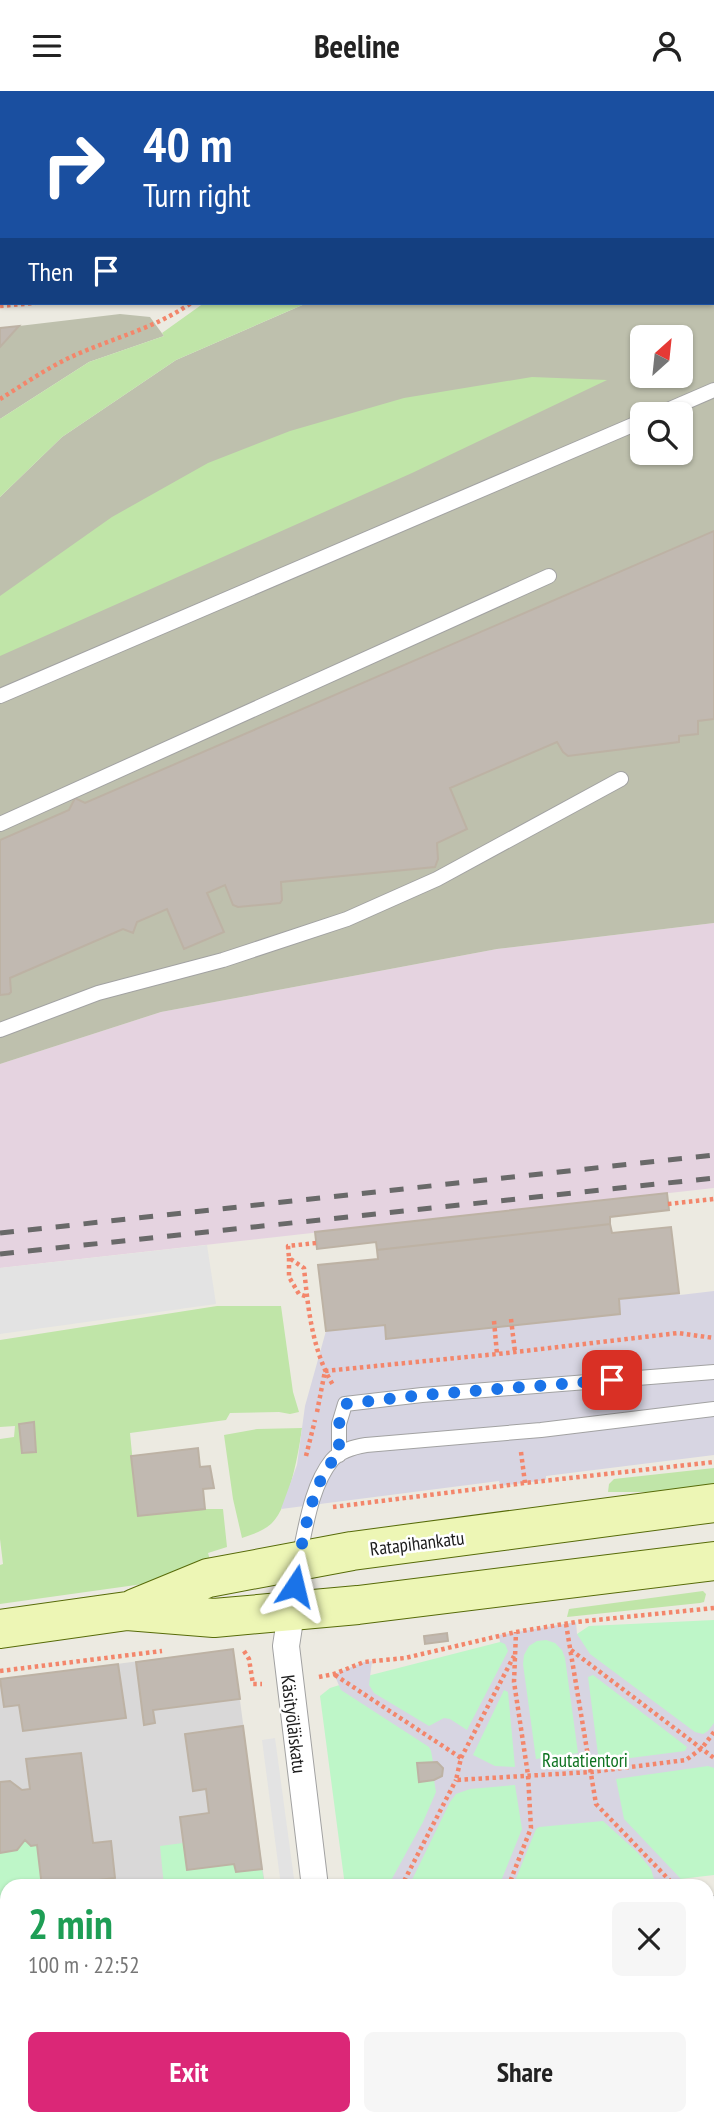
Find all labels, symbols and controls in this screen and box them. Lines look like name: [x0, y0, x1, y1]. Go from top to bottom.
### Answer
text: Beeline: [314, 25, 400, 67]
icon: menu: [28, 27, 66, 65]
icon: person: [648, 27, 686, 65]
text: 40 m: [143, 112, 232, 176]
icon: right: [28, 119, 119, 210]
text: Turn right: [143, 174, 251, 216]
icon: arrive: [87, 252, 125, 290]
text: Then: [28, 255, 73, 288]
north arrow: [630, 325, 693, 389]
map controls: [630, 325, 693, 465]
button: search: [630, 402, 693, 465]
pin: [582, 1350, 642, 1410]
icon: arrive: [593, 1361, 631, 1399]
street label: Ratapihankatu: [369, 1525, 465, 1561]
position arrow: [258, 1549, 332, 1623]
street label: Käsityöläiskatu: [276, 1673, 312, 1775]
park label: Rautatientori: [542, 1748, 628, 1772]
text: 2 min: [28, 1896, 113, 1951]
button: close: [612, 1902, 686, 1976]
text: 100 m · 22:52: [28, 1950, 140, 1979]
button: Exit: [28, 2032, 350, 2112]
button: Share: [364, 2032, 686, 2112]

